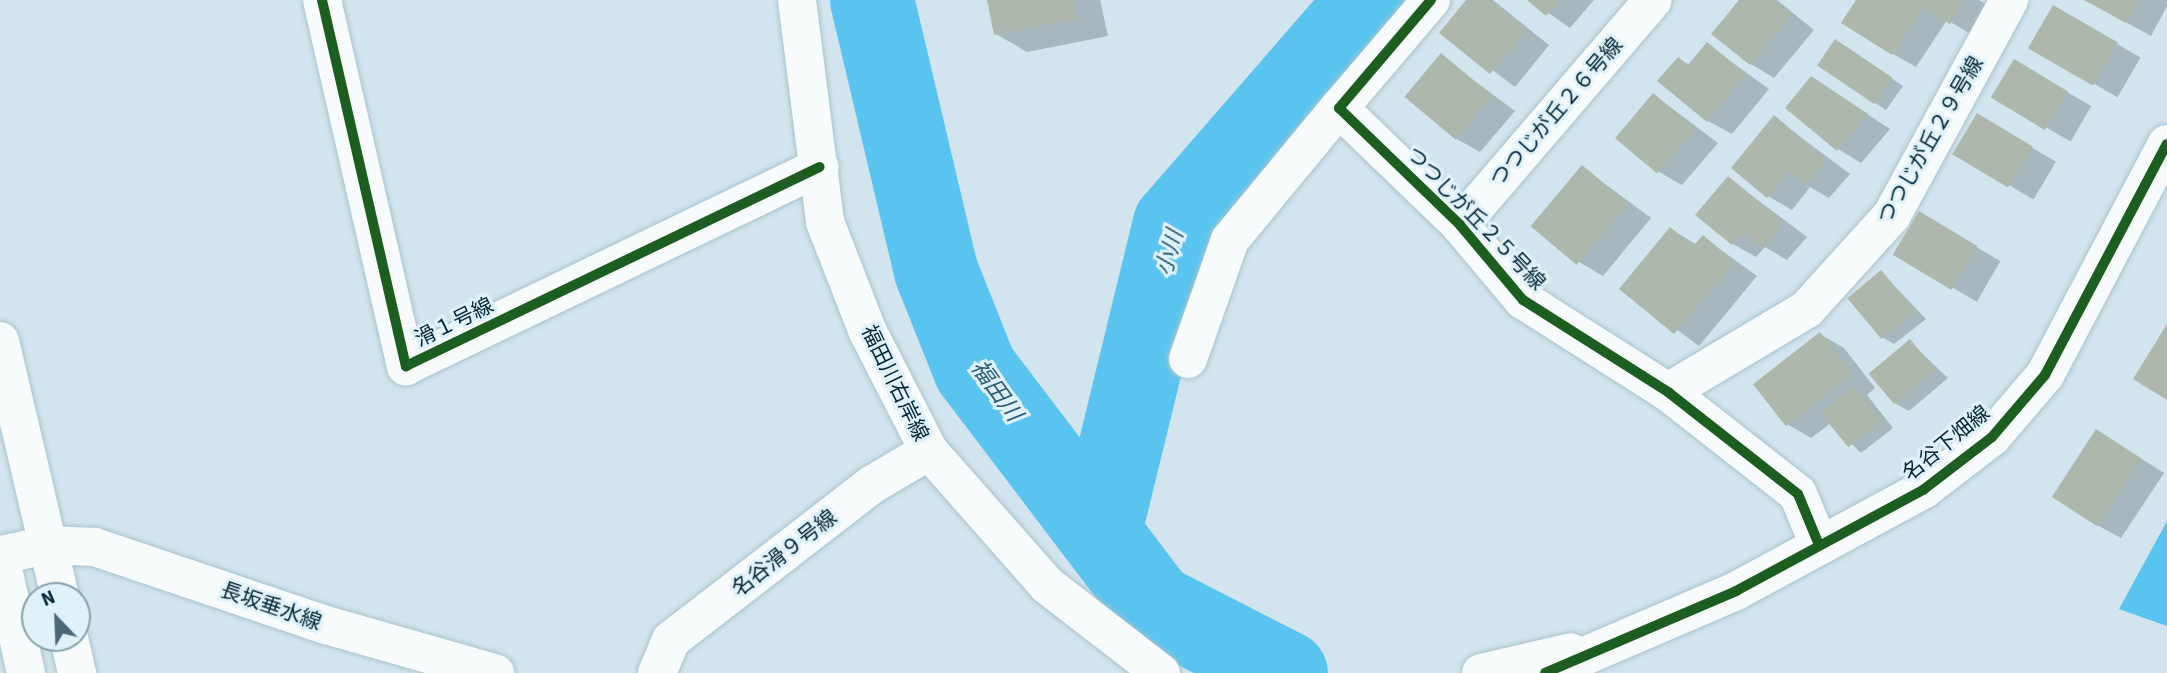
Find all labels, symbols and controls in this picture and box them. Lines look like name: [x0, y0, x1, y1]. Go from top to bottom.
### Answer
street label: つつじが丘２６号線: [1484, 32, 1628, 192]
street label: つつじが丘２９号線: [1872, 52, 1988, 228]
street label: つつじが丘２５号線: [1401, 141, 1551, 295]
water label: 小川: [1150, 227, 1190, 279]
street label: 滑１号線: [411, 292, 497, 352]
street label: 福田川右岸線: [856, 321, 934, 445]
water label: 福田川: [965, 355, 1027, 427]
street label: 名谷下畑線: [1897, 400, 1995, 486]
street label: 名谷滑９号線: [727, 504, 841, 602]
street label: 長坂垂水線: [217, 577, 325, 635]
north arrow: [21, 582, 91, 652]
text: N: [37, 584, 59, 614]

